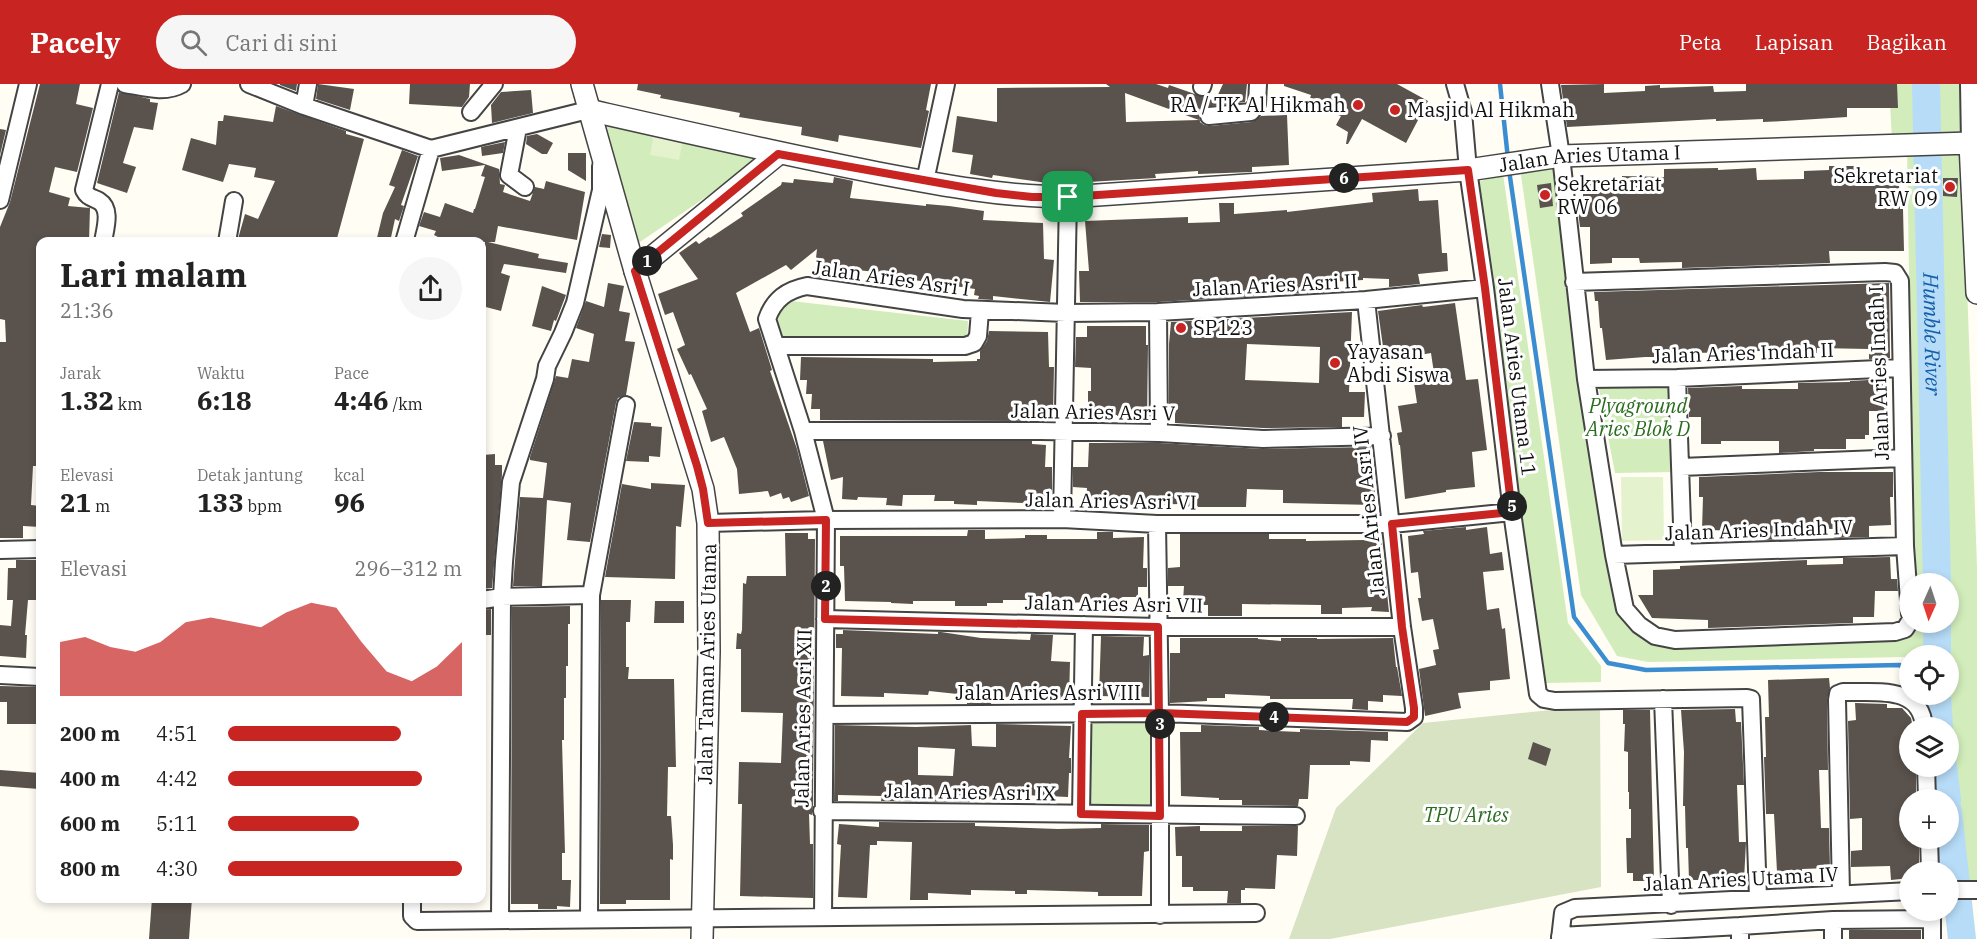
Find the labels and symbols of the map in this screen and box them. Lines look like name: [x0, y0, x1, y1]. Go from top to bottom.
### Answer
place label: RA / TK Al Hikmah: [1170, 91, 1346, 118]
place label: Masjid Al Hikmah: [1407, 96, 1575, 123]
marker: RA / TK Al Hikmah: [1351, 98, 1365, 112]
marker: Masjid Al Hikmah: [1388, 103, 1402, 117]
street label: Jalan Aries Utama I: [1497, 138, 1681, 178]
place label: Sekretariat RW 09: [1833, 162, 1938, 212]
pin: 6: [1329, 163, 1359, 193]
place label: Sekretariat RW 06: [1557, 170, 1662, 220]
pin: [1042, 171, 1093, 222]
marker: Sekretariat RW 09: [1943, 180, 1957, 194]
marker: Sekretariat RW 06: [1538, 188, 1552, 202]
pin: 1: [632, 246, 662, 276]
street label: Jalan Aries Asri I: [811, 253, 971, 302]
street label: Jalan Aries Asri II: [1192, 267, 1358, 302]
water label: Humble River: [1917, 271, 1948, 396]
street label: Jalan Aries Utama 11: [1492, 276, 1543, 478]
street label: Jalan Aries Indah I: [1862, 285, 1895, 461]
place label: SP123: [1193, 314, 1253, 341]
marker: SP123: [1174, 321, 1188, 335]
street label: Jalan Aries Indah II: [1652, 336, 1834, 369]
place label: Yayasan Abdi Siswa: [1347, 338, 1450, 388]
marker: Yayasan Abdi Siswa: [1328, 356, 1342, 370]
park label: Plyaground Aries Blok D: [1584, 392, 1690, 442]
street label: Jalan Aries Asri V: [1010, 397, 1176, 426]
street label: Jalan Aries Asri IV: [1346, 424, 1391, 598]
street label: Jalan Aries Asri VI: [1025, 486, 1197, 515]
pin: 5: [1497, 491, 1527, 521]
street label: Jalan Aries Indah IV: [1664, 513, 1854, 546]
street label: Jalan Taman Aries Utama: [691, 543, 722, 785]
pin: 2: [811, 571, 841, 601]
north arrow: [1899, 573, 1959, 633]
street label: Jalan Aries Asri VII: [1024, 588, 1204, 619]
street label: Jalan Aries Asri XII: [787, 628, 818, 808]
street label: Jalan Aries Asri VIII: [955, 679, 1141, 706]
pin: 4: [1259, 702, 1289, 732]
pin: 3: [1145, 709, 1175, 739]
street label: Jalan Aries Asri IX: [884, 777, 1056, 806]
park label: TPU Aries: [1423, 801, 1509, 828]
street label: Jalan Aries Utama IV: [1642, 860, 1839, 897]

